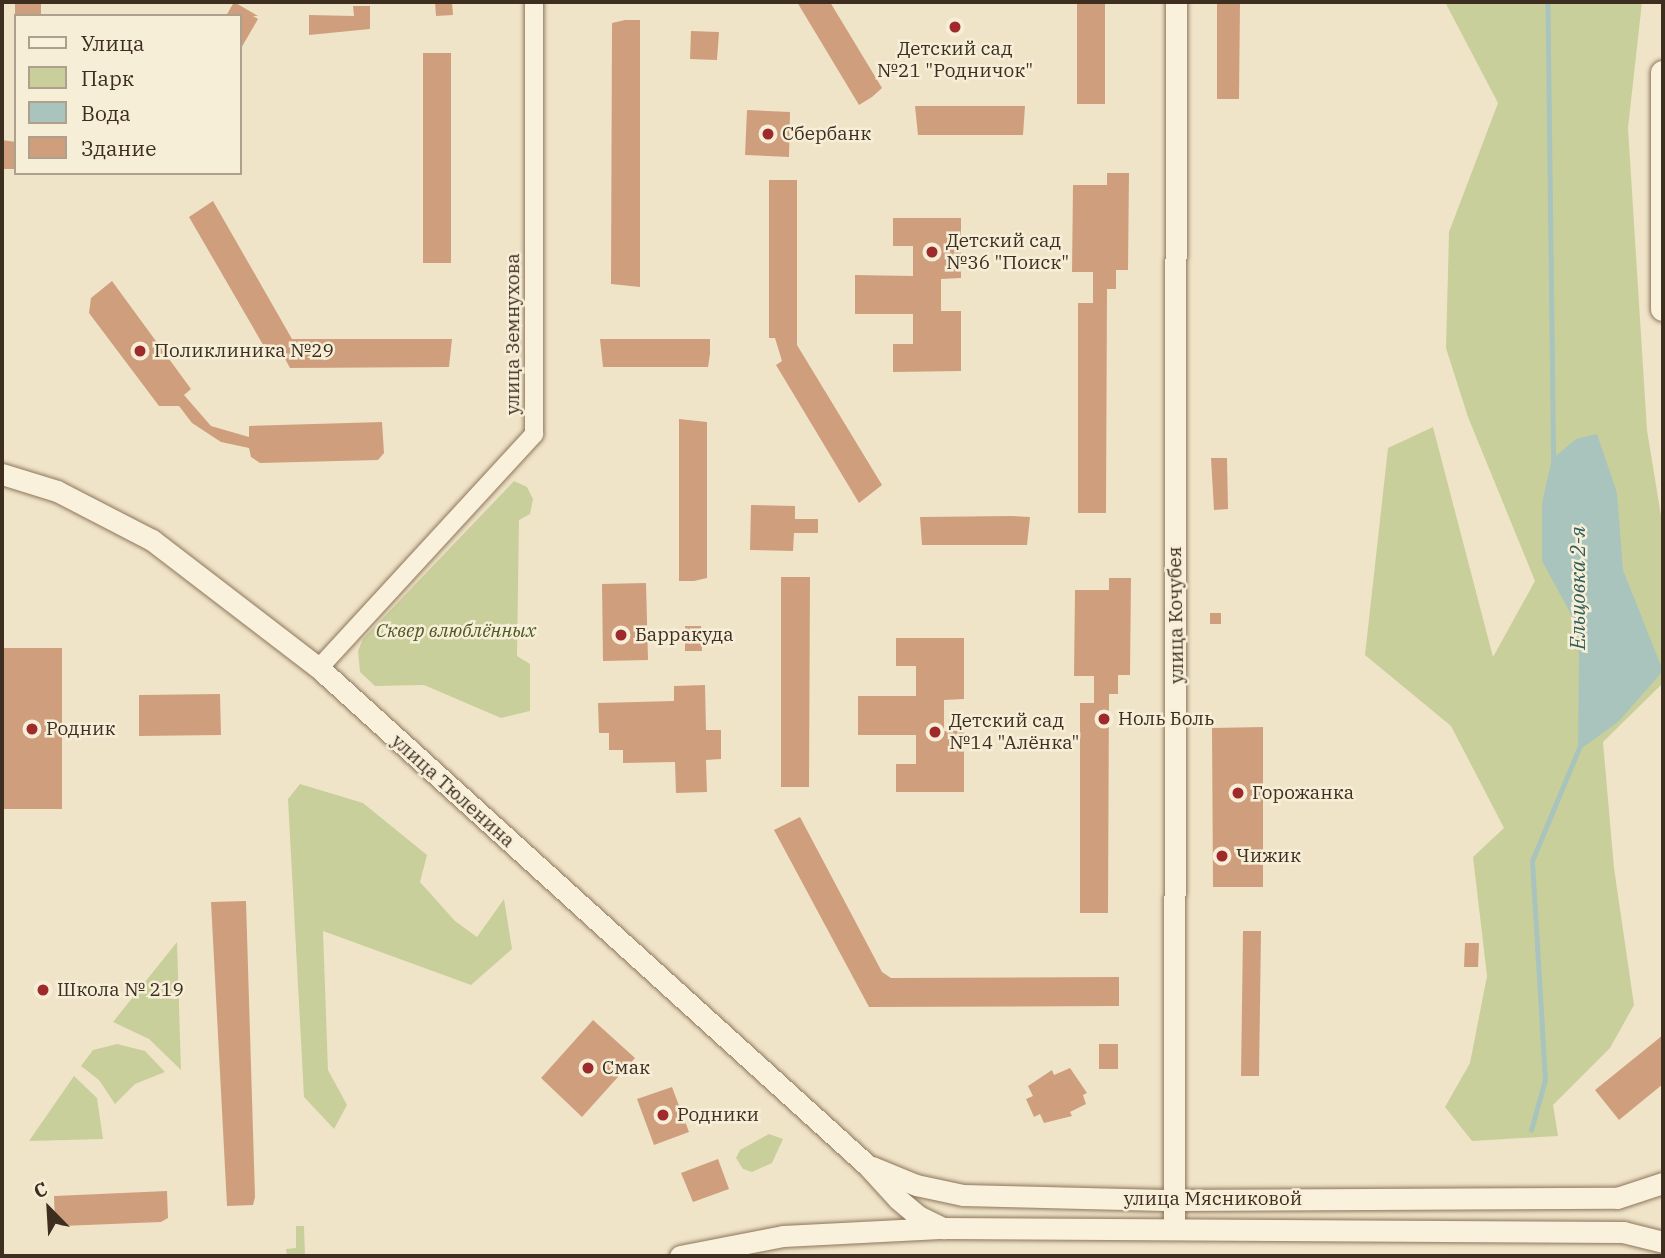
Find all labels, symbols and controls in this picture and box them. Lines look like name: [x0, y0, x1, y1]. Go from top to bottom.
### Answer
legend: [14, 14, 242, 175]
marker: Детский сад №21 "Родничок": [947, 19, 963, 35]
text: Улица: [81, 29, 145, 57]
place label: Детский сад №21 "Родничок": [877, 38, 1033, 82]
text: Парк: [81, 64, 134, 92]
text: Вода: [81, 99, 131, 127]
place label: Сбербанк: [782, 123, 871, 145]
marker: Сбербанк: [760, 126, 776, 142]
text: Здание: [81, 134, 156, 162]
place label: Детский сад №36 "Поиск": [946, 230, 1069, 274]
marker: Детский сад №36 "Поиск": [924, 244, 940, 260]
street label: улица Земнухова: [502, 253, 524, 415]
place label: Поликлиника №29: [154, 340, 334, 362]
marker: Поликлиника №29: [132, 343, 148, 359]
water label: Ельцовка 2-я: [1564, 526, 1590, 650]
street label: улица Кочубея: [1163, 546, 1189, 684]
park label: Сквер влюблённых: [376, 620, 536, 642]
place label: Барракуда: [635, 624, 734, 646]
marker: Барракуда: [613, 627, 629, 643]
place label: Ноль Боль: [1118, 708, 1214, 730]
place label: Детский сад №14 "Алёнка": [949, 710, 1079, 754]
marker: Ноль Боль: [1096, 711, 1112, 727]
place label: Родник: [46, 718, 116, 740]
marker: Родник: [24, 721, 40, 737]
marker: Детский сад №14 "Алёнка": [927, 724, 943, 740]
street label: улица Тюленина: [387, 730, 519, 852]
place label: Горожанка: [1252, 782, 1354, 804]
marker: Горожанка: [1230, 785, 1246, 801]
place label: Чижик: [1236, 845, 1301, 867]
marker: Чижик: [1214, 848, 1230, 864]
place label: Школа № 219: [57, 979, 184, 1001]
marker: Школа № 219: [35, 982, 51, 998]
place label: Смак: [602, 1057, 650, 1079]
marker: Смак: [580, 1060, 596, 1076]
place label: Родники: [677, 1104, 759, 1126]
marker: Родники: [655, 1107, 671, 1123]
north arrow: [14, 1174, 84, 1244]
text: С: [30, 1176, 51, 1203]
street label: улица Мясниковой: [1124, 1188, 1302, 1210]

